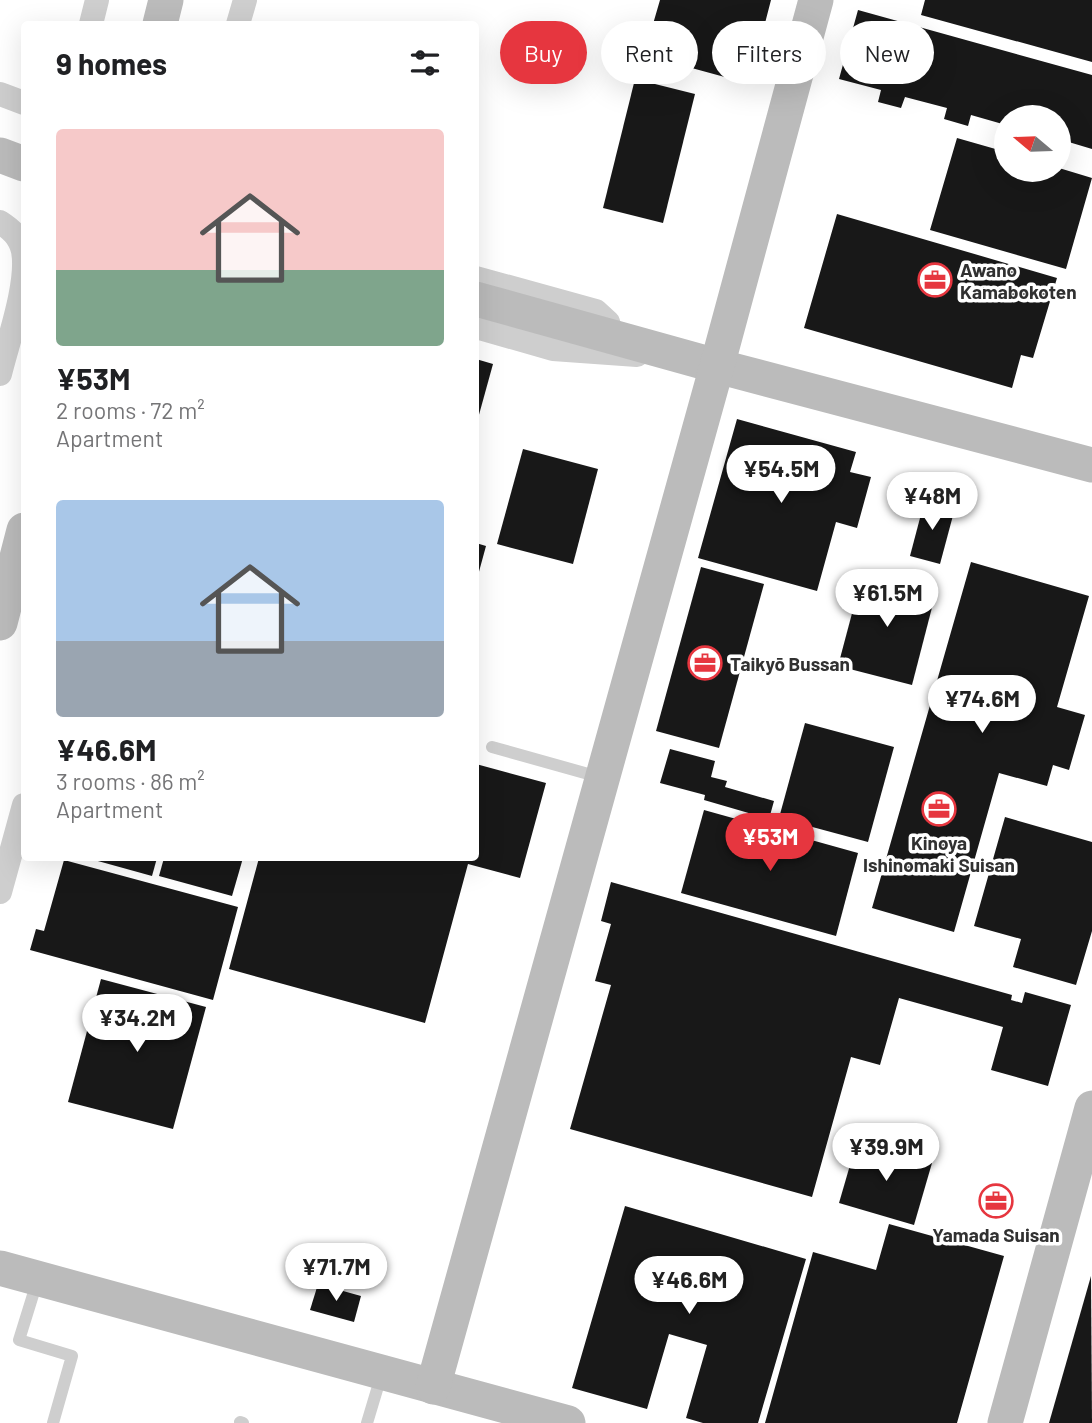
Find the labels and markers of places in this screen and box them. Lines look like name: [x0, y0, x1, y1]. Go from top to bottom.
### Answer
place label: Awano Kamabokoten: [960, 258, 1077, 303]
office icon: Awano Kamabokoten: [916, 261, 954, 299]
pin: ¥54.5M: [724, 446, 838, 505]
pin: ¥48M: [891, 472, 973, 532]
pin: ¥61.5M: [830, 570, 944, 629]
office icon: Taikyō Bussan: [686, 644, 724, 682]
place label: Taikyō Bussan: [730, 652, 850, 675]
pin: ¥74.6M: [925, 676, 1039, 735]
office icon: Kinoya Ishinomaki Suisan: [920, 790, 958, 828]
pin: ¥53M: [729, 814, 811, 873]
place label: Kinoya Ishinomaki Suisan: [863, 831, 1015, 876]
pin: ¥34.2M: [80, 995, 194, 1054]
pin: ¥39.9M: [829, 1124, 943, 1183]
office icon: Yamada Suisan: [977, 1182, 1015, 1220]
place label: Yamada Suisan: [932, 1223, 1060, 1246]
pin: ¥71.7M: [279, 1244, 393, 1303]
pin: ¥46.6M: [632, 1256, 746, 1316]

